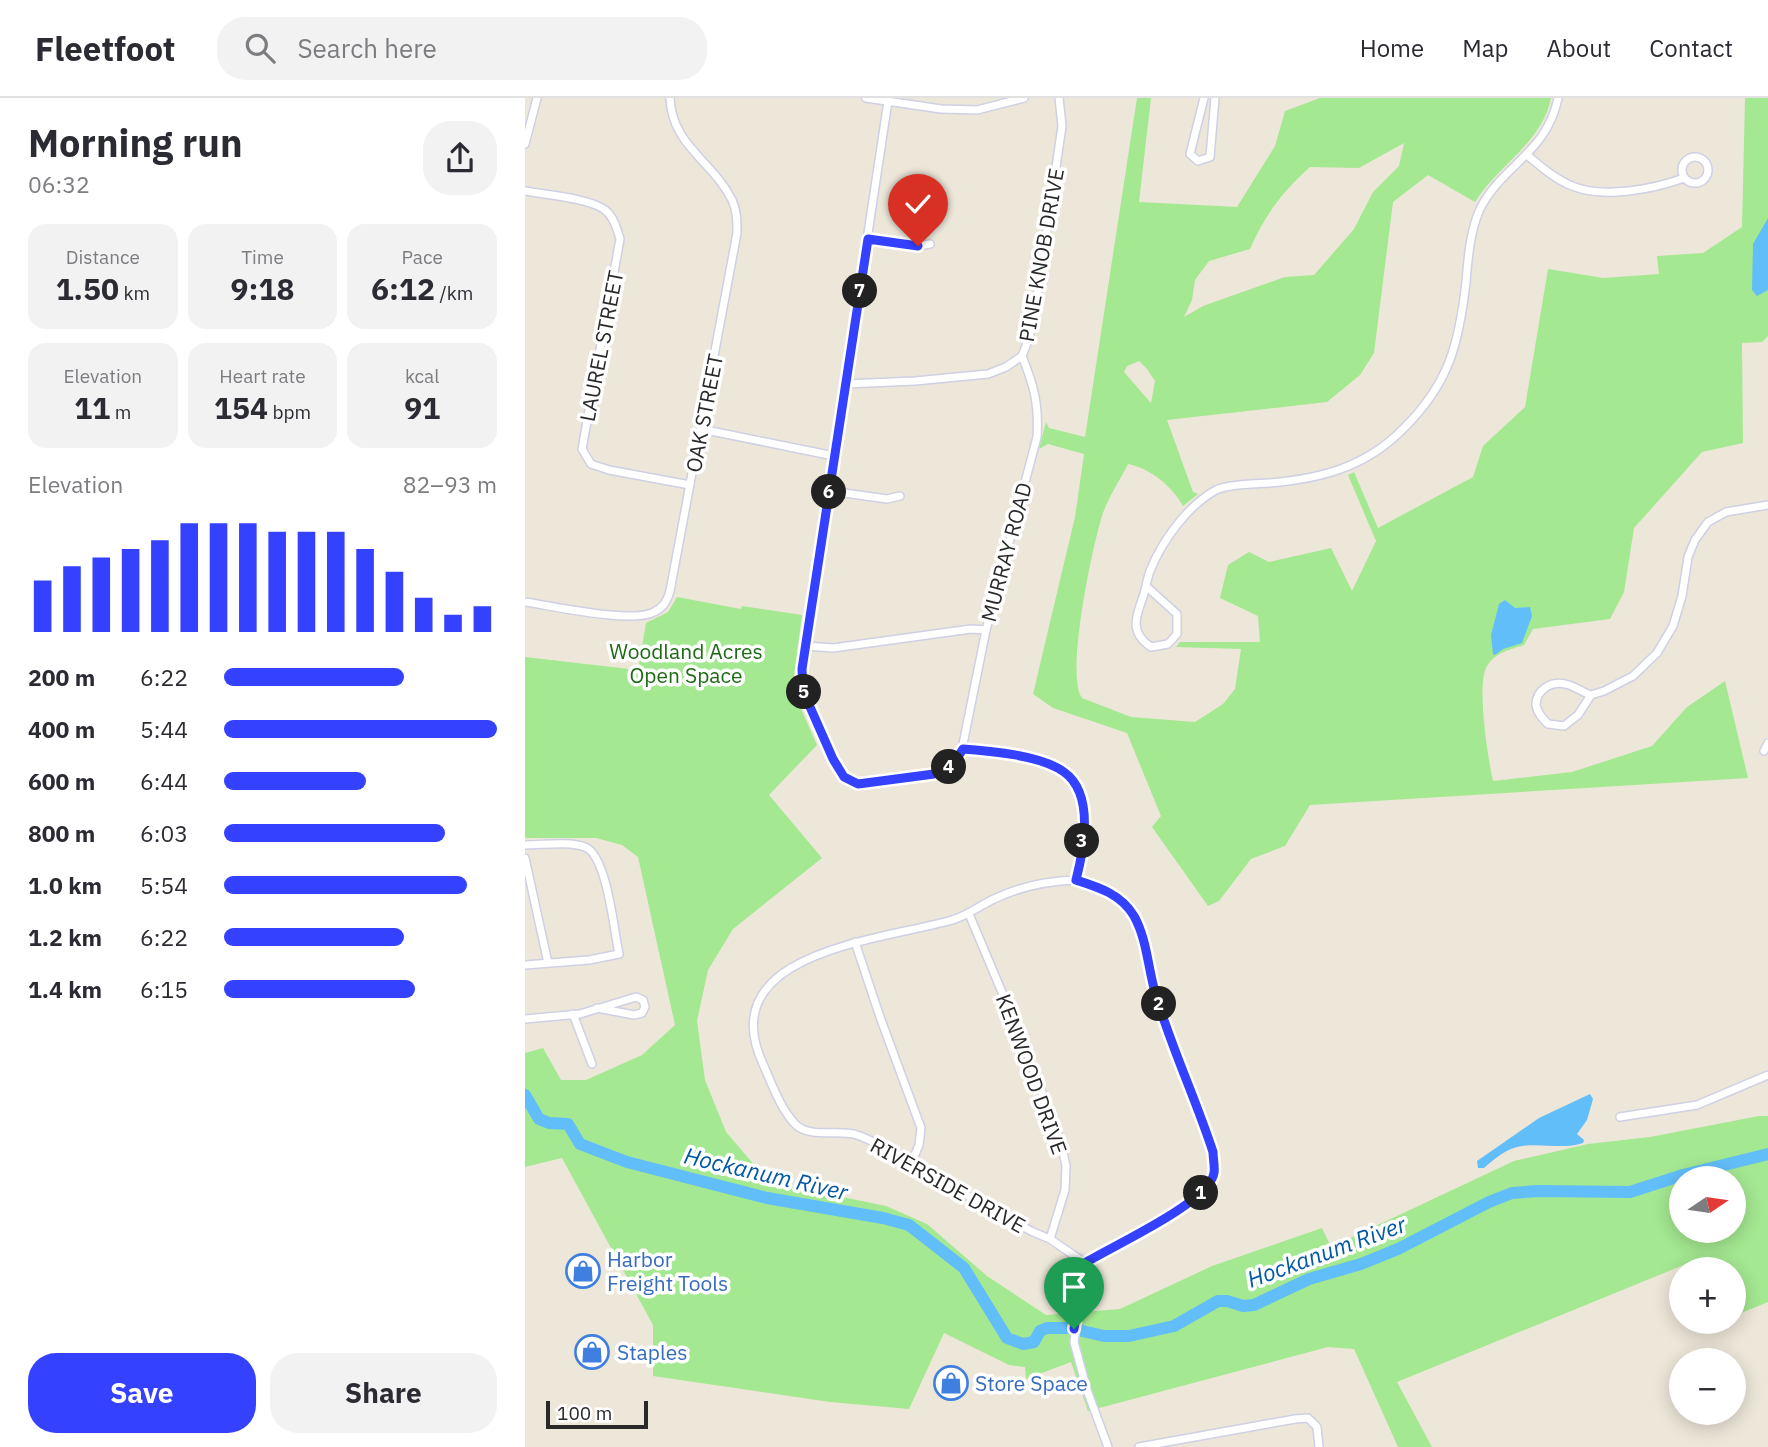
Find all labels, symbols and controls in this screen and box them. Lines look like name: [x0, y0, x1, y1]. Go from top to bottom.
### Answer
search box: [217, 17, 707, 80]
text: Fleetfoot: [35, 27, 175, 70]
icon: search: [241, 29, 279, 67]
text: Search here: [297, 31, 437, 65]
text: Home: [1360, 32, 1424, 64]
text: Map: [1462, 32, 1508, 64]
text: About: [1546, 32, 1611, 64]
text: Contact: [1649, 32, 1733, 64]
text: Morning run: [28, 118, 243, 167]
button: share: [423, 121, 497, 195]
street label: PINE KNOB DRIVE: [1012, 166, 1070, 344]
text: 06:32: [28, 169, 90, 199]
pin: [888, 174, 948, 246]
icon: check: [899, 185, 937, 223]
text: Distance: [66, 245, 140, 269]
text: Time: [241, 245, 284, 269]
text: Pace: [401, 245, 443, 269]
street label: LAUREL STREET: [573, 268, 629, 424]
text: 1.50: [56, 269, 119, 308]
text: 9:18: [231, 269, 294, 308]
text: 6:12: [371, 269, 435, 308]
pin: 7: [843, 274, 877, 308]
text: 7: [854, 278, 865, 302]
text: km: [119, 281, 150, 305]
text: /km: [435, 281, 473, 305]
street label: OAK STREET: [679, 351, 729, 475]
text: Elevation: [63, 364, 142, 388]
text: Heart rate: [219, 364, 306, 388]
text: kcal: [405, 364, 439, 388]
text: 11: [74, 388, 110, 427]
text: 154: [214, 388, 268, 427]
text: 91: [404, 388, 440, 427]
text: m: [110, 400, 131, 424]
text: bpm: [268, 400, 311, 424]
text: Elevation: [28, 469, 123, 499]
text: 82–93 m: [403, 469, 497, 499]
pin: 6: [811, 474, 847, 510]
text: 6: [823, 479, 834, 503]
street label: MURRAY ROAD: [974, 479, 1038, 625]
park label: Woodland Acres Open Space: [609, 637, 763, 689]
text: 200 m: [28, 662, 95, 692]
text: 6:22: [140, 662, 188, 692]
pin: 5: [787, 674, 821, 710]
text: 5: [798, 679, 809, 703]
text: 400 m: [28, 714, 95, 744]
text: 5:44: [140, 714, 188, 744]
pin: 4: [931, 750, 967, 784]
text: 4: [943, 754, 954, 778]
text: 600 m: [28, 766, 95, 796]
text: 6:44: [140, 766, 188, 796]
text: 800 m: [28, 818, 95, 848]
text: 6:03: [140, 818, 188, 848]
pin: 3: [1065, 824, 1099, 858]
text: 3: [1076, 828, 1087, 852]
text: 1.0 km: [28, 870, 102, 900]
text: 5:54: [140, 870, 188, 900]
text: 1.2 km: [28, 922, 102, 952]
text: 6:22: [140, 922, 188, 952]
text: 1.4 km: [28, 974, 102, 1004]
text: 6:15: [140, 974, 188, 1004]
pin: 2: [1141, 986, 1177, 1021]
street label: KENWOOD DRIVE: [990, 990, 1074, 1158]
text: 2: [1153, 991, 1164, 1015]
street label: RIVERSIDE DRIVE: [865, 1131, 1031, 1239]
water label: Hockanum River: [681, 1140, 851, 1207]
north arrow: [1669, 1166, 1747, 1242]
map controls: [1669, 1166, 1746, 1425]
pin: 1: [1183, 1176, 1219, 1210]
text: 1: [1195, 1180, 1206, 1204]
water label: Hockanum River: [1242, 1208, 1410, 1294]
place label: Harbor Freight Tools: [607, 1245, 728, 1297]
shop icon: Harbor Freight Tools: [564, 1252, 602, 1290]
pin: [1044, 1257, 1104, 1329]
button: +: [1669, 1257, 1746, 1334]
icon: arrive: [1055, 1268, 1093, 1306]
shop icon: Staples: [573, 1333, 611, 1371]
place label: Staples: [617, 1338, 687, 1366]
button: −: [1669, 1348, 1746, 1425]
button: Save: [28, 1353, 256, 1433]
button: Share: [270, 1353, 497, 1433]
shop icon: Store Space: [932, 1364, 970, 1402]
place label: Store Space: [975, 1369, 1088, 1397]
scale bar: [546, 1398, 647, 1430]
text: 100 m: [557, 1401, 612, 1425]

